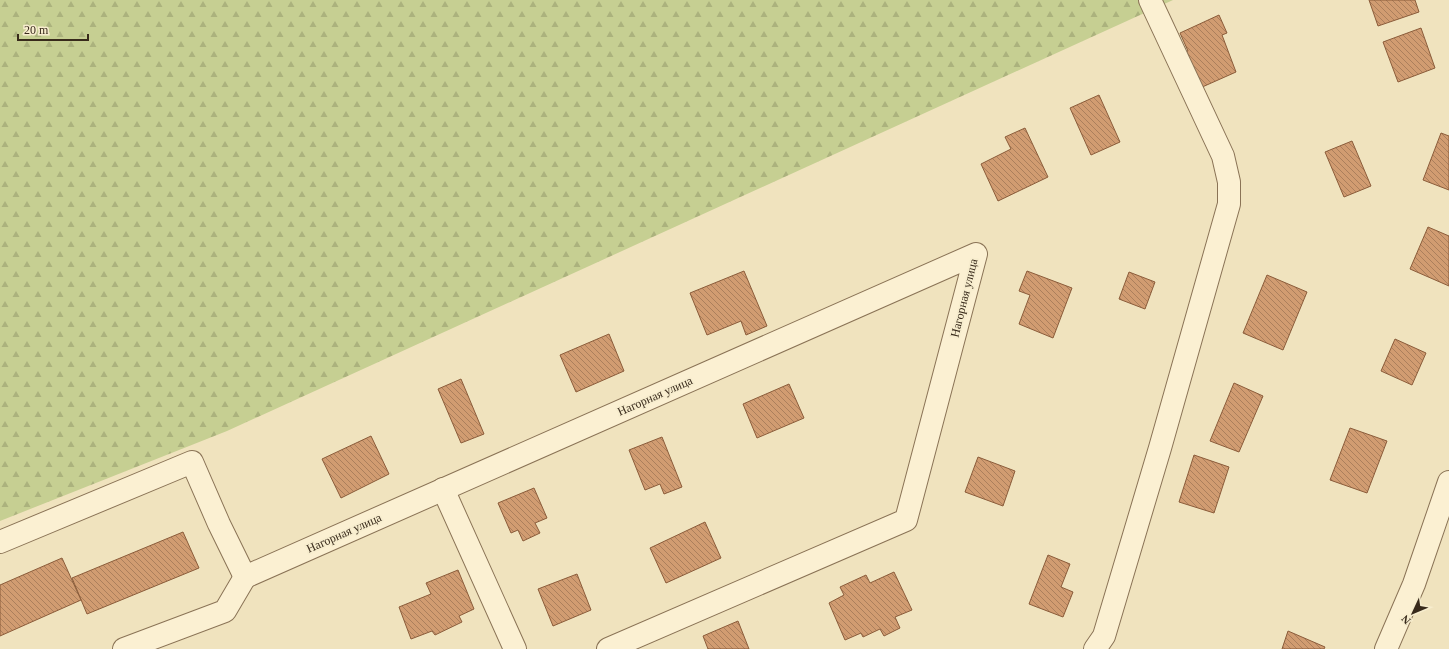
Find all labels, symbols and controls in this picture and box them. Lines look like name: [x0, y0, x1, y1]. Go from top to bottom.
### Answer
scale bar: [18, 16, 88, 42]
text: 20 m: [24, 23, 49, 37]
street label: Нагорная улица: [947, 257, 981, 339]
street label: Нагорная улица: [615, 373, 695, 419]
street label: Нагорная улица: [304, 510, 384, 556]
north arrow: [1393, 593, 1433, 633]
text: N: [1399, 613, 1413, 627]

